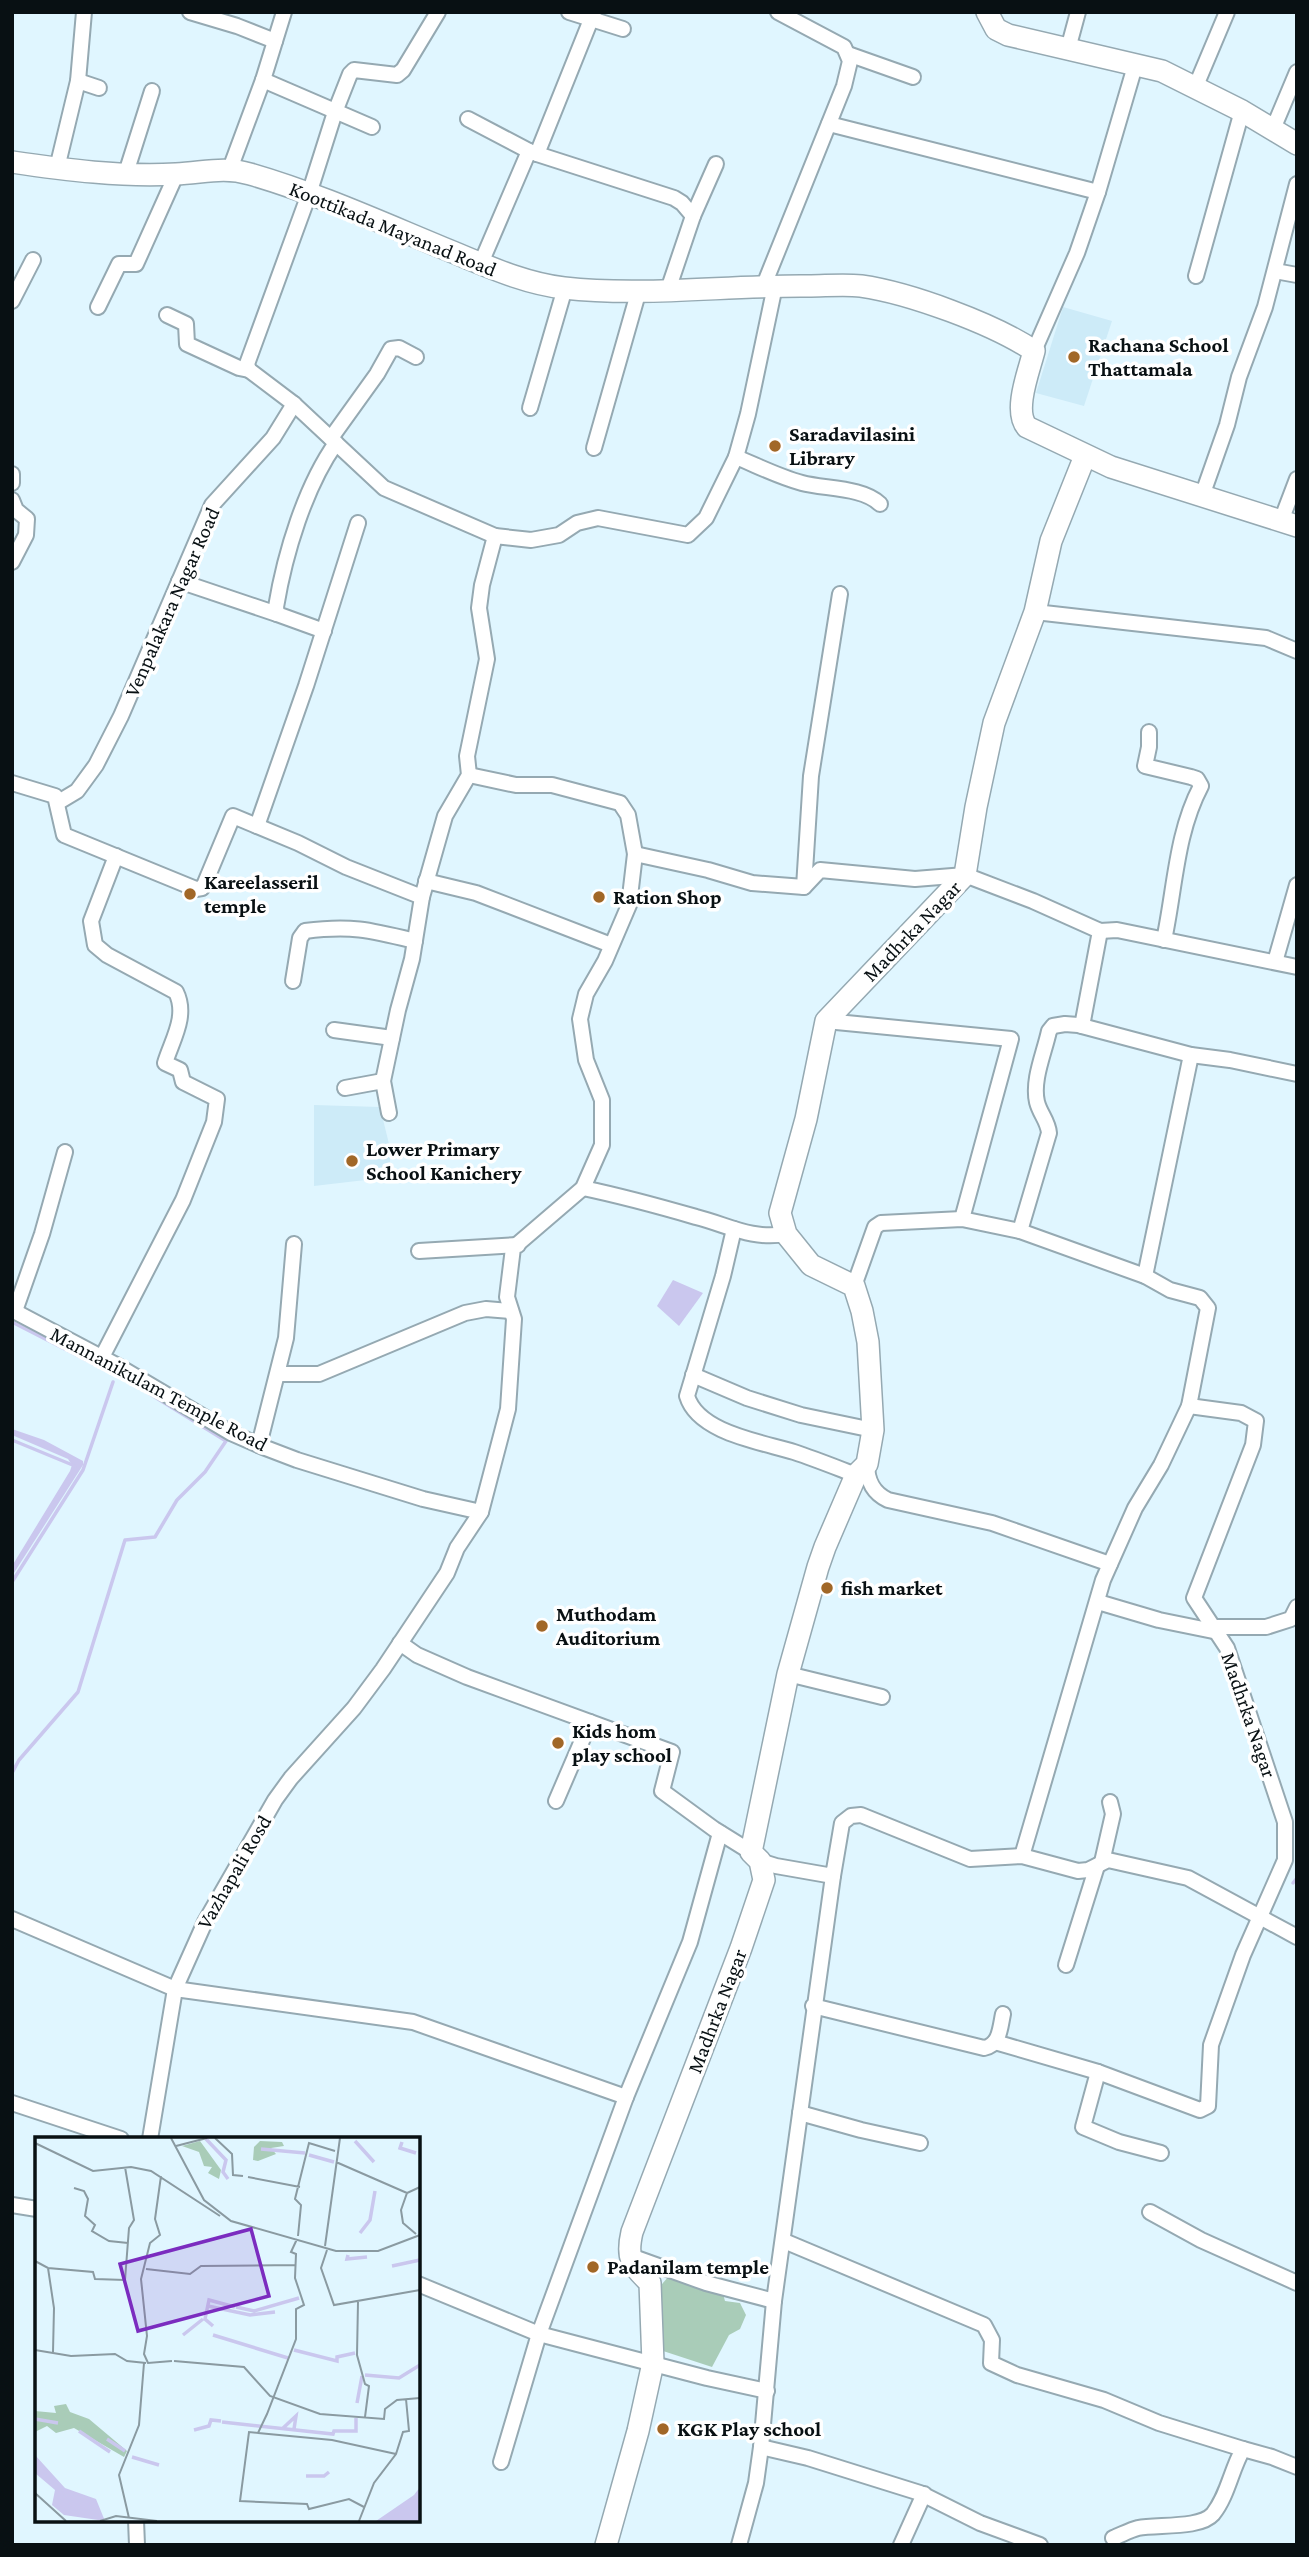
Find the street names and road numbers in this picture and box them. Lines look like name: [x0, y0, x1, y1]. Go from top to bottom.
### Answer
street label: Koottikada Mayanad Road: [286, 176, 500, 282]
street label: Venpalakara Nagar Road: [119, 503, 225, 701]
street label: Madhrka Nagar: [858, 875, 967, 986]
street label: Mannanikulam Temple Road: [46, 1322, 272, 1456]
street label: Madhrka Nagar: [1216, 1649, 1282, 1781]
street label: Vazhapali Rosd: [192, 1811, 276, 1933]
street label: Madhrka Nagar: [682, 1945, 752, 2076]

